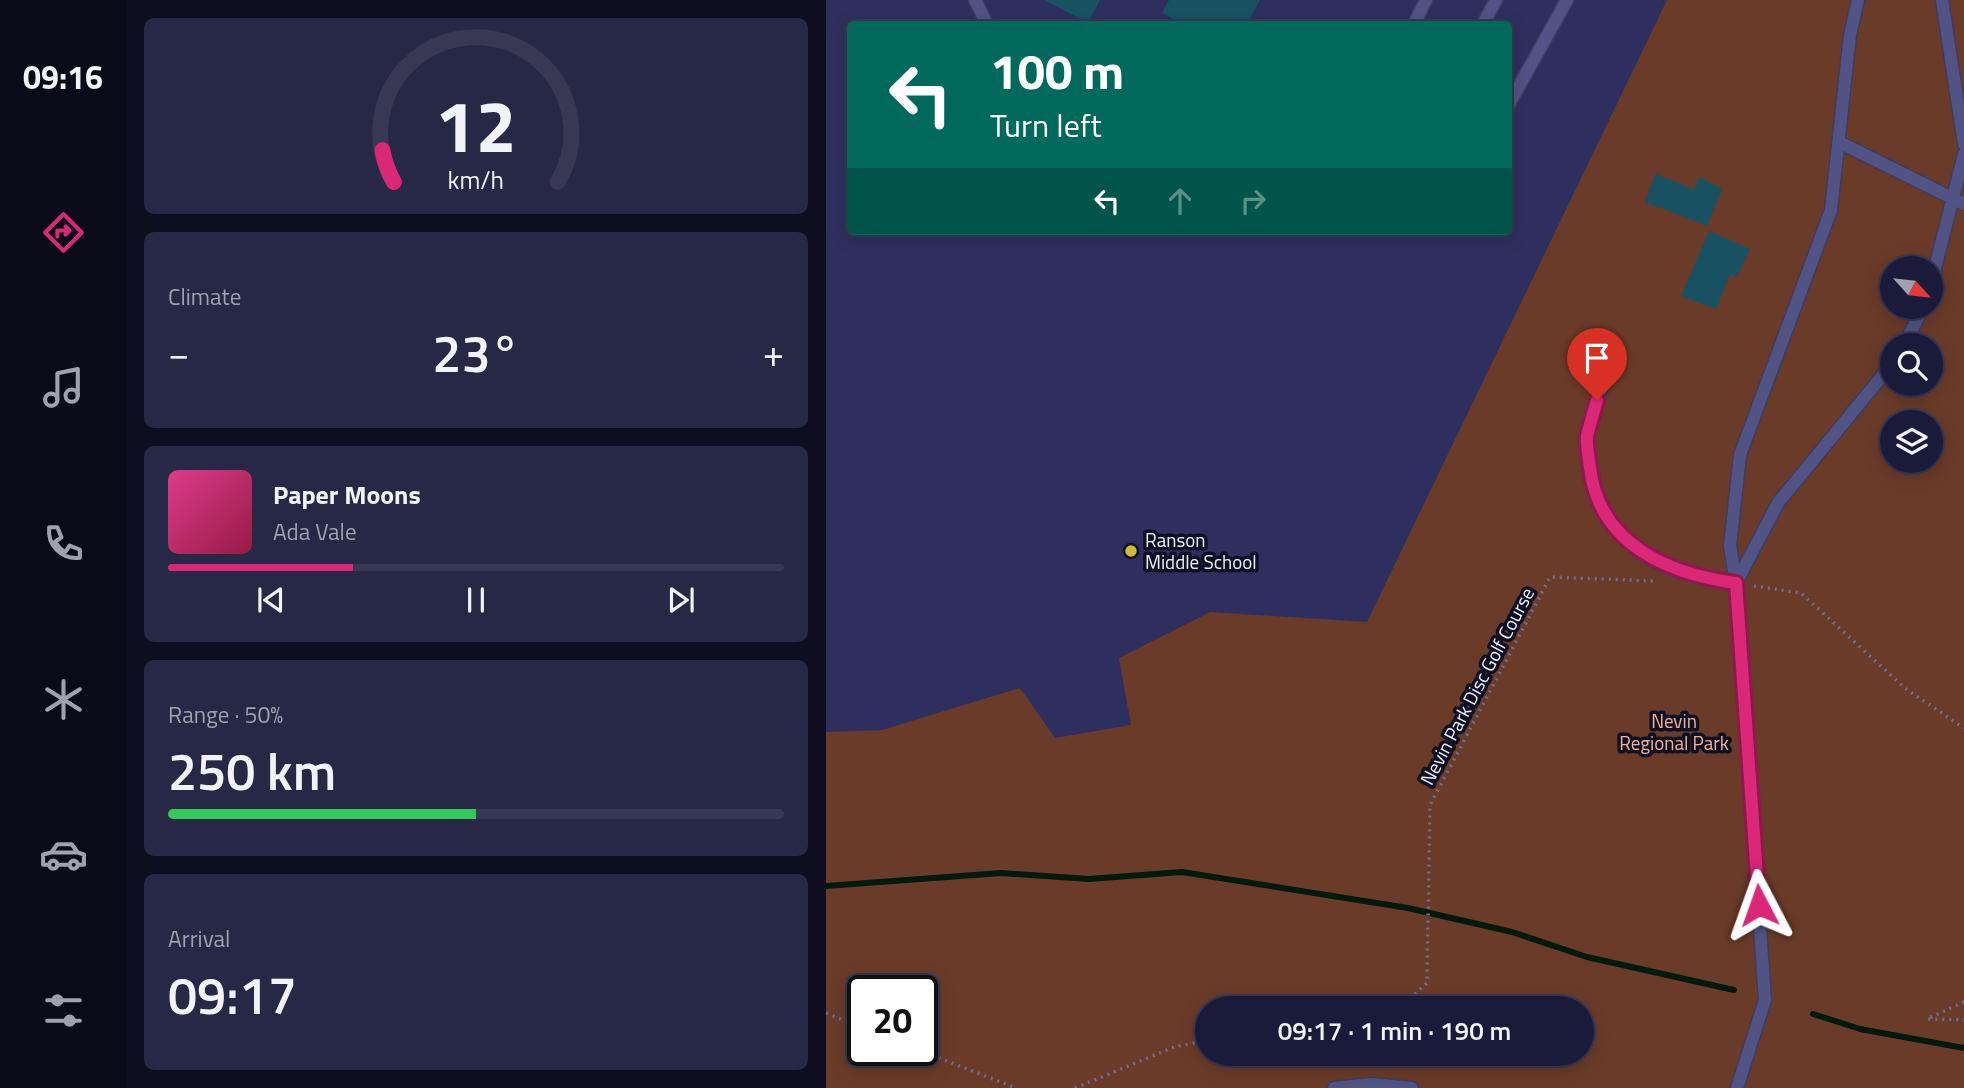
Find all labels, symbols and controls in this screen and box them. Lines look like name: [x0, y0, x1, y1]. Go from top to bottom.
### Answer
text: 100 m: [990, 33, 1124, 108]
icon: left: [875, 49, 966, 140]
text: 09:16: [23, 53, 103, 101]
text: 12: [435, 70, 517, 180]
text: Turn left: [990, 101, 1102, 149]
text: km/h: [448, 161, 504, 199]
icon: left: [1088, 182, 1126, 220]
icon: ahead: [1161, 182, 1199, 220]
icon: right: [1234, 182, 1272, 220]
icon: directions: [39, 208, 88, 257]
north arrow: [1880, 256, 1942, 318]
map controls: [1880, 256, 1943, 473]
text: Climate: [168, 279, 241, 314]
text: 23°: [432, 313, 520, 392]
text: −: [168, 324, 189, 382]
text: +: [763, 324, 784, 382]
pin: [1567, 328, 1627, 400]
button: search: [1880, 333, 1943, 396]
icon: arrive: [1578, 339, 1616, 377]
icon: music: [39, 363, 88, 412]
button: layers: [1880, 410, 1943, 473]
text: Paper Moons: [273, 475, 421, 514]
text: Ada Vale: [273, 514, 357, 549]
icon: phone: [39, 519, 88, 568]
place label: Ranson Middle School: [1145, 525, 1257, 576]
marker: Ranson Middle School: [1123, 543, 1139, 559]
icon: previous: [252, 581, 290, 619]
icon: pause: [457, 581, 495, 619]
icon: next: [662, 581, 700, 619]
street label: Nevin Park Disc Golf Course: [1412, 582, 1541, 790]
icon: climate: [39, 675, 88, 724]
text: Range · 50%: [168, 697, 283, 732]
park label: Nevin Regional Park: [1619, 706, 1729, 757]
text: 250 km: [168, 731, 336, 810]
icon: car: [39, 830, 88, 879]
position arrow: [1722, 868, 1796, 942]
text: Arrival: [168, 921, 230, 956]
text: 09:17: [168, 955, 297, 1034]
speed limit sign: 20: [847, 975, 938, 1066]
icon: filters: [39, 986, 88, 1035]
text: 09:17 · 1 min · 190 m: [1278, 1011, 1511, 1050]

